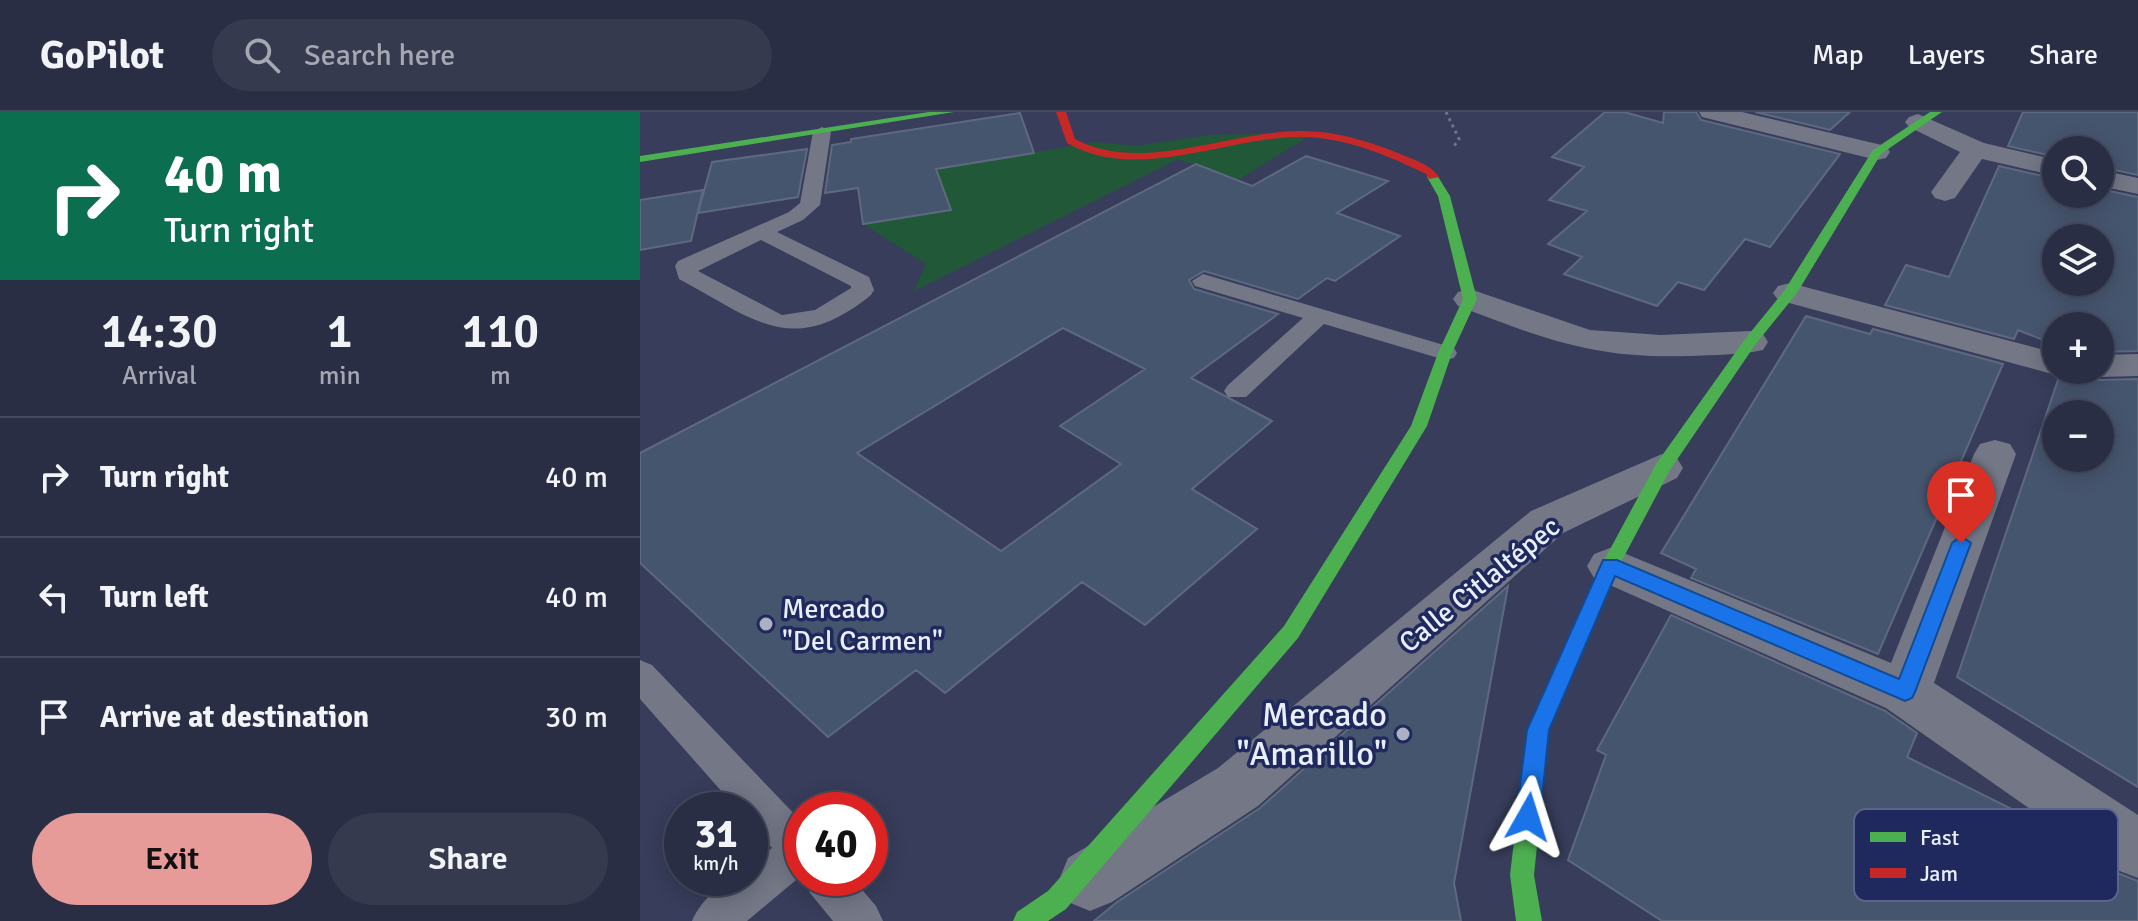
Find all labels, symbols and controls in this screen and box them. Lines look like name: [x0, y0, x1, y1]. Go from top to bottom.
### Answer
search box: [212, 19, 772, 91]
text: GoPilot: [40, 32, 164, 79]
icon: search: [240, 33, 284, 77]
text: Search here: [304, 37, 455, 74]
text: Map: [1812, 38, 1864, 72]
text: Layers: [1908, 38, 1985, 72]
text: Share: [2029, 38, 2098, 72]
map controls: [2042, 136, 2114, 472]
button: search: [2042, 136, 2114, 208]
text: 40 m: [164, 139, 282, 208]
icon: right: [32, 144, 136, 248]
text: Turn right: [164, 208, 314, 253]
button: layers: [2042, 224, 2114, 296]
text: 14:30: [101, 302, 218, 361]
text: 1: [327, 302, 353, 361]
text: 110: [461, 302, 539, 361]
button: +: [2042, 312, 2114, 384]
text: Arrival: [122, 360, 197, 392]
text: min: [319, 360, 361, 392]
text: m: [490, 360, 511, 392]
button: −: [2042, 400, 2114, 472]
icon: right: [32, 455, 76, 499]
text: Turn right: [100, 459, 229, 496]
text: 40 m: [545, 459, 608, 496]
pin: [1927, 461, 1995, 543]
icon: arrive: [1939, 473, 1983, 517]
street label: Calle Citlaltépec: [1392, 510, 1567, 660]
icon: left: [32, 575, 76, 619]
text: Turn left: [100, 579, 209, 616]
text: 40 m: [545, 579, 608, 616]
place label: Mercado "Del Carmen": [782, 592, 943, 658]
marker: Mercado "Del Carmen": [757, 615, 775, 633]
place label: Mercado "Amarillo": [1236, 694, 1387, 775]
icon: arrive: [32, 695, 76, 739]
text: Arrive at destination: [100, 699, 369, 736]
text: 30 m: [545, 699, 608, 736]
marker: Mercado "Amarillo": [1394, 725, 1412, 743]
position arrow: [1486, 775, 1570, 859]
speed limit sign: 40: [784, 792, 888, 896]
text: 31: [694, 809, 738, 859]
legend: [1854, 809, 2118, 901]
button: Exit: [32, 813, 312, 905]
button: Share: [328, 813, 608, 905]
text: Fast: [1920, 824, 1960, 851]
text: km/h: [693, 851, 739, 876]
text: Jam: [1920, 860, 1958, 887]

